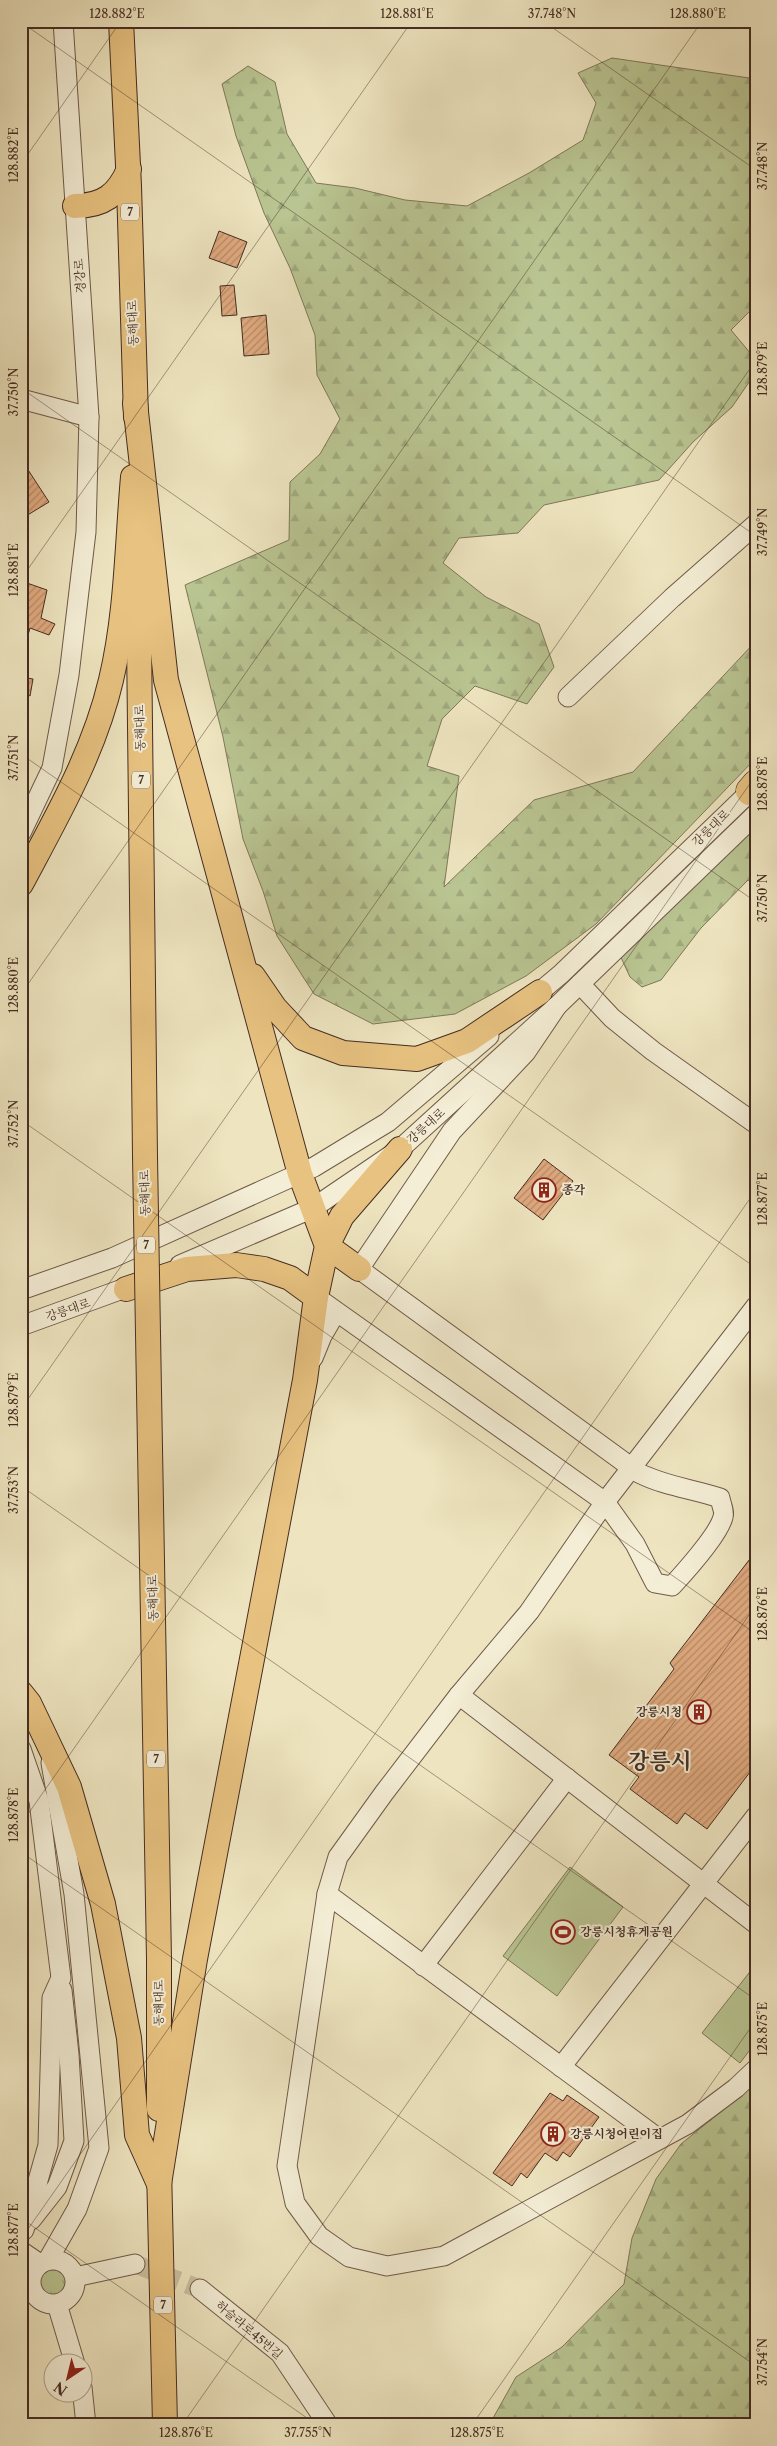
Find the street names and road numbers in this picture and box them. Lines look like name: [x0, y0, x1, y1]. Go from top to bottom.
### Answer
road number: 7: [121, 203, 139, 220]
street label: 경강로: [71, 258, 88, 294]
street label: 동해대로: [124, 299, 141, 346]
street label: 동해대로: [132, 704, 147, 751]
road number: 7: [132, 772, 150, 788]
street label: 강릉대로: [689, 806, 733, 849]
street label: 강릉대로: [403, 1104, 448, 1147]
street label: 동해대로: [137, 1169, 152, 1216]
road number: 7: [137, 1236, 155, 1254]
street label: 강릉대로: [43, 1295, 93, 1324]
street label: 동해대로: [145, 1574, 160, 1621]
road number: 7: [147, 1750, 165, 1768]
street label: 동해대로: [151, 1979, 166, 2026]
road number: 7: [154, 2296, 172, 2314]
street label: 하슬라로45번길: [213, 2297, 286, 2362]

